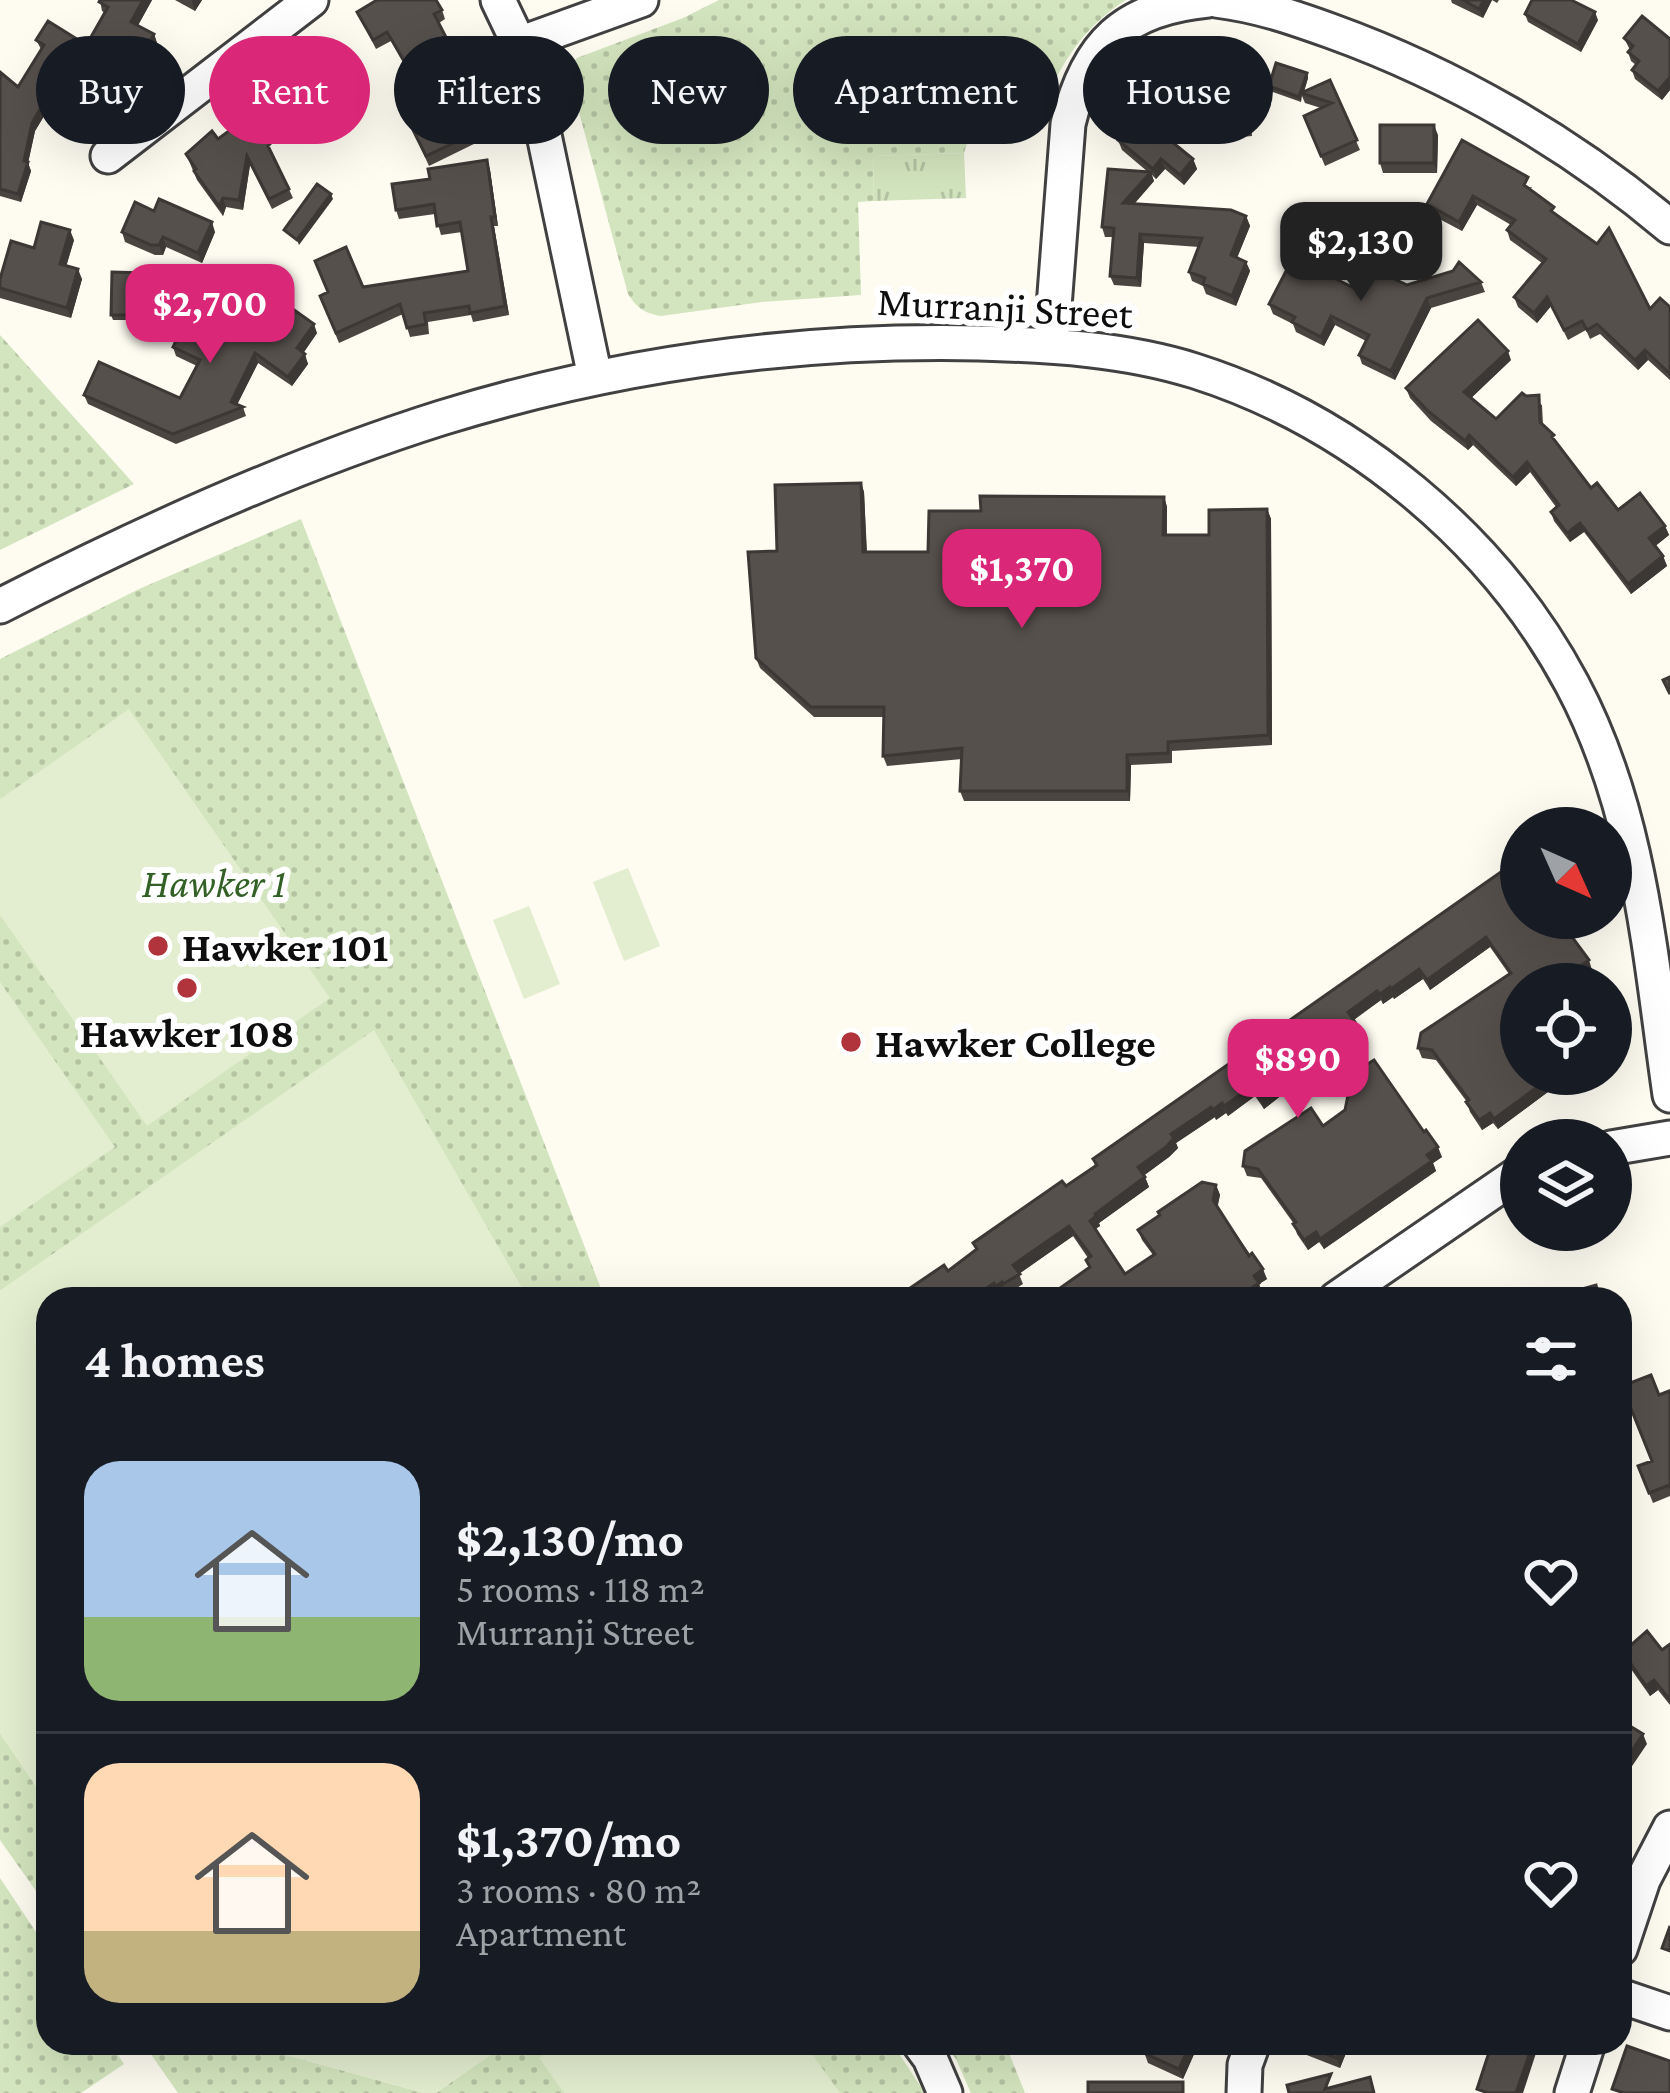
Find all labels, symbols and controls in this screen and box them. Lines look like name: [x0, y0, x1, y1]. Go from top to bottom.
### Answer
chip: Buy: [36, 36, 185, 144]
chip: Rent: [209, 36, 370, 144]
chip: Filters: [394, 36, 584, 144]
chip: New: [608, 36, 769, 144]
chip: Apartment: [793, 36, 1059, 144]
chip: House: [1083, 36, 1273, 144]
pin: $2,130: [1263, 202, 1459, 304]
text: $2,130: [1307, 219, 1415, 262]
pin: $2,700: [112, 264, 308, 366]
street label: Murranji Street: [876, 277, 1135, 338]
text: $2,700: [153, 281, 267, 324]
pin: $1,370: [924, 529, 1120, 631]
text: $1,370: [969, 546, 1075, 589]
north arrow: [1500, 807, 1632, 939]
map controls: [1500, 807, 1632, 1251]
park label: Hawker 1: [142, 859, 286, 906]
place label: Hawker 101: [182, 923, 388, 970]
marker: Hawker 101: [145, 933, 171, 959]
button: locate: [1500, 963, 1632, 1095]
marker: Hawker 108: [174, 975, 200, 1001]
place label: Hawker 108: [80, 1009, 294, 1056]
place label: Hawker College: [875, 1019, 1156, 1066]
pin: $890: [1227, 1019, 1369, 1121]
marker: Hawker College: [838, 1029, 864, 1055]
text: $890: [1255, 1036, 1341, 1079]
button: layers: [1500, 1119, 1632, 1251]
icon: filters: [1518, 1326, 1584, 1392]
text: 4 homes: [84, 1331, 265, 1388]
icon: home: [180, 1509, 324, 1653]
text: $2,130/mo: [456, 1510, 684, 1567]
icon: heart: [1518, 1548, 1584, 1614]
text: 5 rooms · 118 m²: [456, 1567, 705, 1610]
text: Murranji Street: [456, 1610, 694, 1653]
icon: home: [180, 1811, 324, 1955]
text: $1,370/mo: [456, 1811, 681, 1868]
icon: heart: [1518, 1850, 1584, 1916]
text: 3 rooms · 80 m²: [456, 1868, 701, 1911]
text: Apartment: [456, 1911, 626, 1954]

